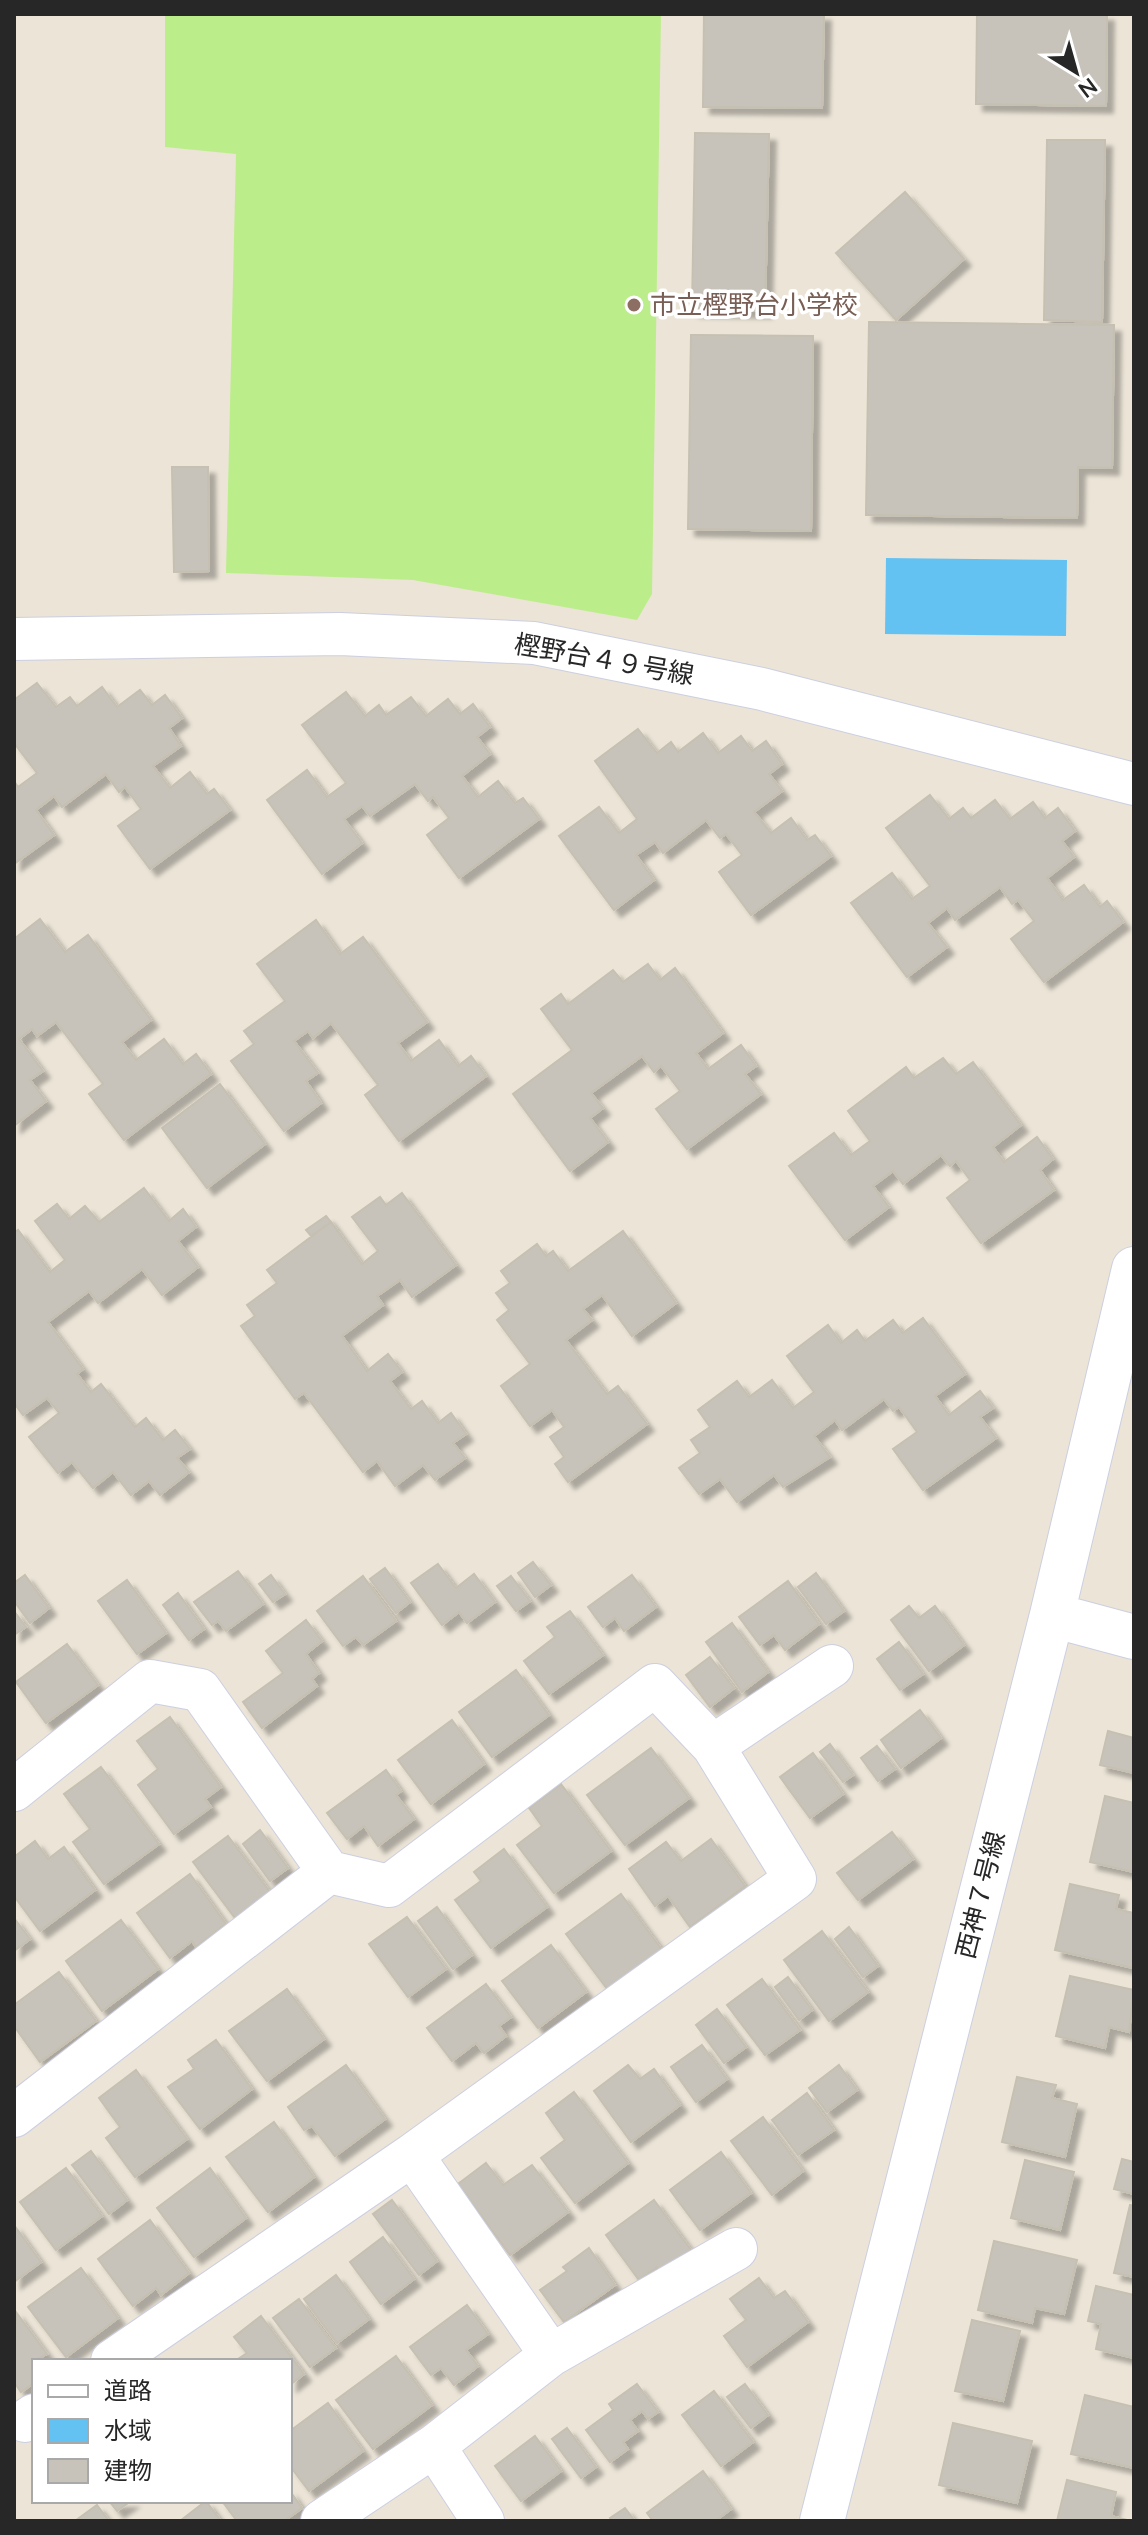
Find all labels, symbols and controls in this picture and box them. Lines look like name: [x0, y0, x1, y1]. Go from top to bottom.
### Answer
north arrow: [1036, 32, 1116, 112]
text: N: [1072, 70, 1103, 104]
place label: 市立樫野台小学校: [650, 288, 858, 323]
marker: 市立樫野台小学校: [625, 296, 643, 314]
street label: 樫野台４９号線: [511, 627, 697, 693]
street label: 西神７号線: [948, 1828, 1014, 1962]
legend: [32, 2359, 292, 2503]
text: 道路: [104, 2375, 152, 2407]
text: 水域: [104, 2415, 152, 2447]
text: 建物: [104, 2455, 152, 2487]

